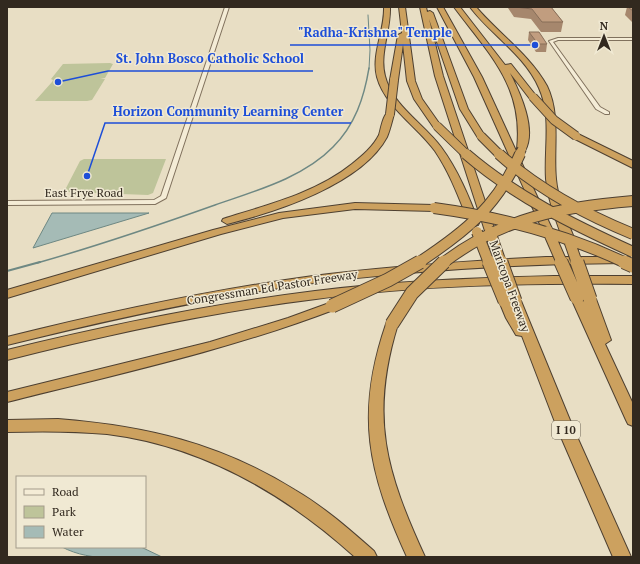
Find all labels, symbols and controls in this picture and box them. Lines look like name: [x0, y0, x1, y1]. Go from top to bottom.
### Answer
north arrow: [584, 16, 624, 56]
text: N: [600, 19, 609, 33]
callout: "Radha-Krishna" Temple: [290, 20, 460, 45]
text: "Radha-Krishna" Temple: [298, 23, 452, 41]
callout: St. John Bosco Catholic School: [108, 46, 313, 71]
text: St. John Bosco Catholic School: [116, 49, 304, 67]
callout: Horizon Community Learning Center: [105, 98, 351, 123]
text: Horizon Community Learning Center: [113, 102, 344, 120]
street label: East Frye Road: [45, 185, 124, 200]
street label: Maricopa Freeway: [486, 238, 534, 335]
street label: Congressman Ed Pastor Freeway: [186, 266, 359, 308]
road number: I 10: [552, 421, 580, 439]
legend: [16, 476, 146, 548]
text: Road: [52, 484, 79, 499]
text: Park: [52, 504, 77, 519]
text: Water: [52, 524, 84, 539]

